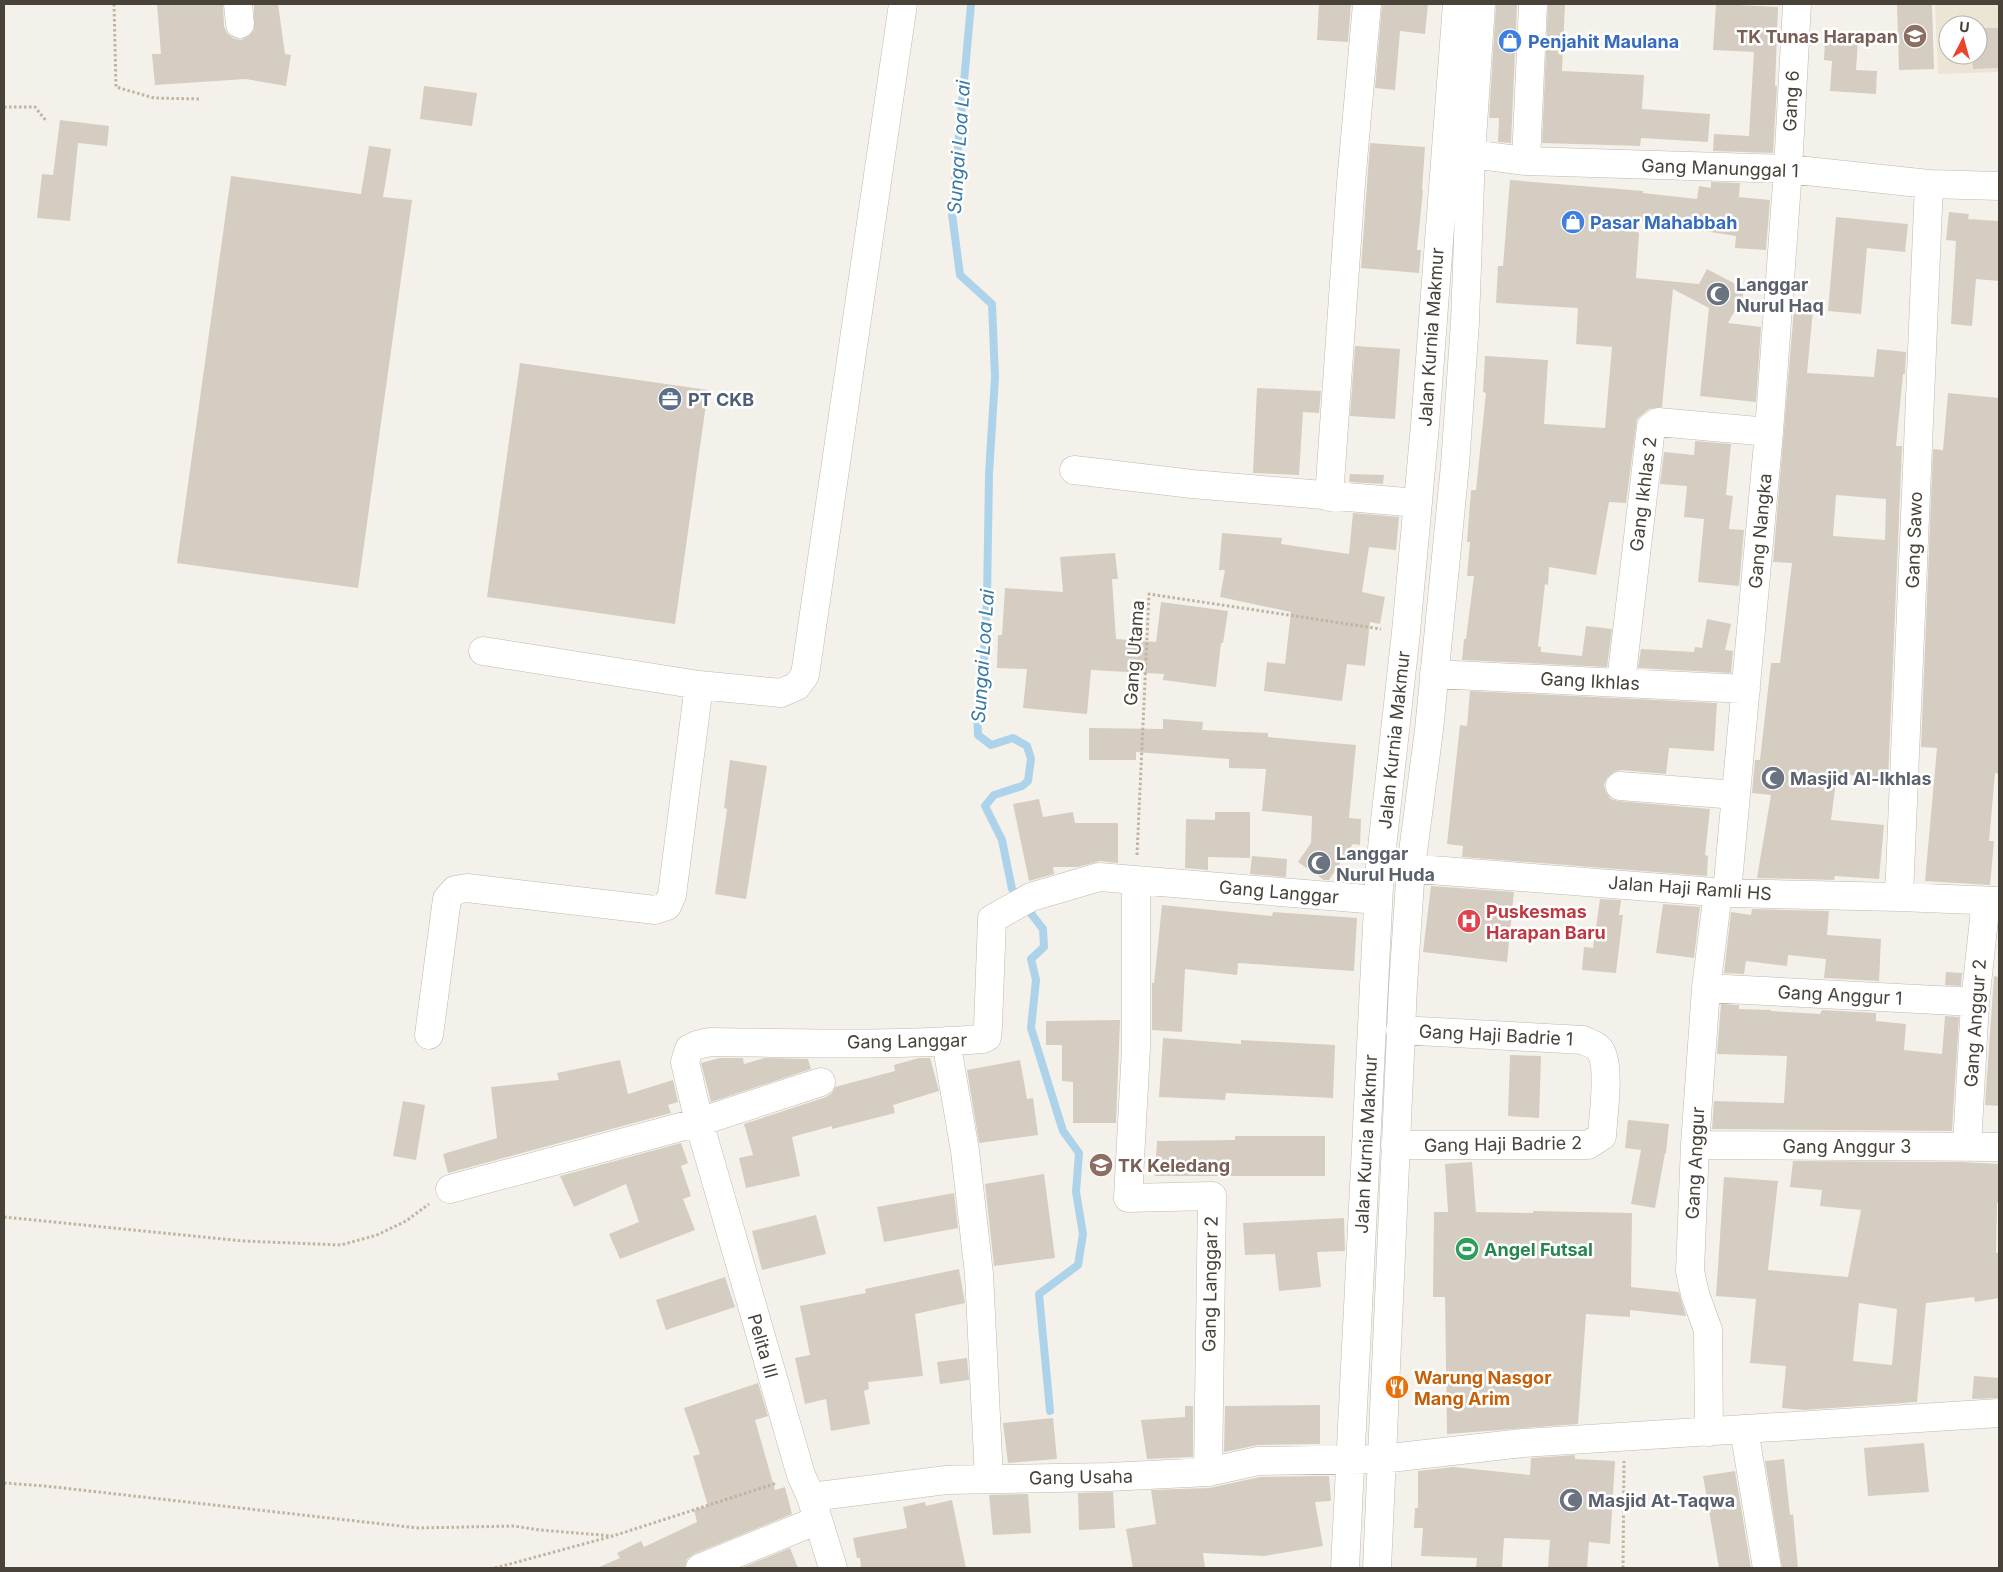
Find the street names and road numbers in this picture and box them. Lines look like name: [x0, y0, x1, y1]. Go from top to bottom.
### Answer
street label: Gang 6: [1779, 70, 1803, 132]
street label: Gang Manunggal 1: [1641, 155, 1799, 181]
street label: Jalan Kurnia Makmur: [1414, 247, 1448, 427]
street label: Gang Ikhlas 2: [1626, 435, 1660, 553]
street label: Gang Nangka: [1745, 473, 1775, 589]
street label: Gang Sawo: [1902, 491, 1926, 589]
street label: Gang Utama: [1120, 600, 1148, 706]
street label: Jalan Kurnia Makmur: [1374, 650, 1414, 830]
street label: Gang Ikhlas: [1540, 668, 1640, 694]
street label: Jalan Haji Ramli HS: [1608, 872, 1772, 904]
street label: Gang Langgar: [1218, 876, 1340, 908]
street label: Gang Anggur 2: [1960, 958, 1990, 1088]
street label: Gang Anggur 1: [1777, 981, 1903, 1009]
street label: Gang Haji Badrie 1: [1418, 1020, 1574, 1050]
street label: Gang Langgar: [847, 1029, 967, 1053]
street label: Jalan Kurnia Makmur: [1351, 1054, 1381, 1234]
street label: Gang Anggur: [1682, 1106, 1708, 1220]
street label: Gang Haji Badrie 2: [1424, 1132, 1582, 1156]
street label: Gang Anggur 3: [1782, 1136, 1912, 1157]
street label: Gang Langgar 2: [1198, 1216, 1222, 1352]
street label: Pelita III: [744, 1311, 782, 1381]
street label: Gang Usaha: [1029, 1466, 1133, 1488]

